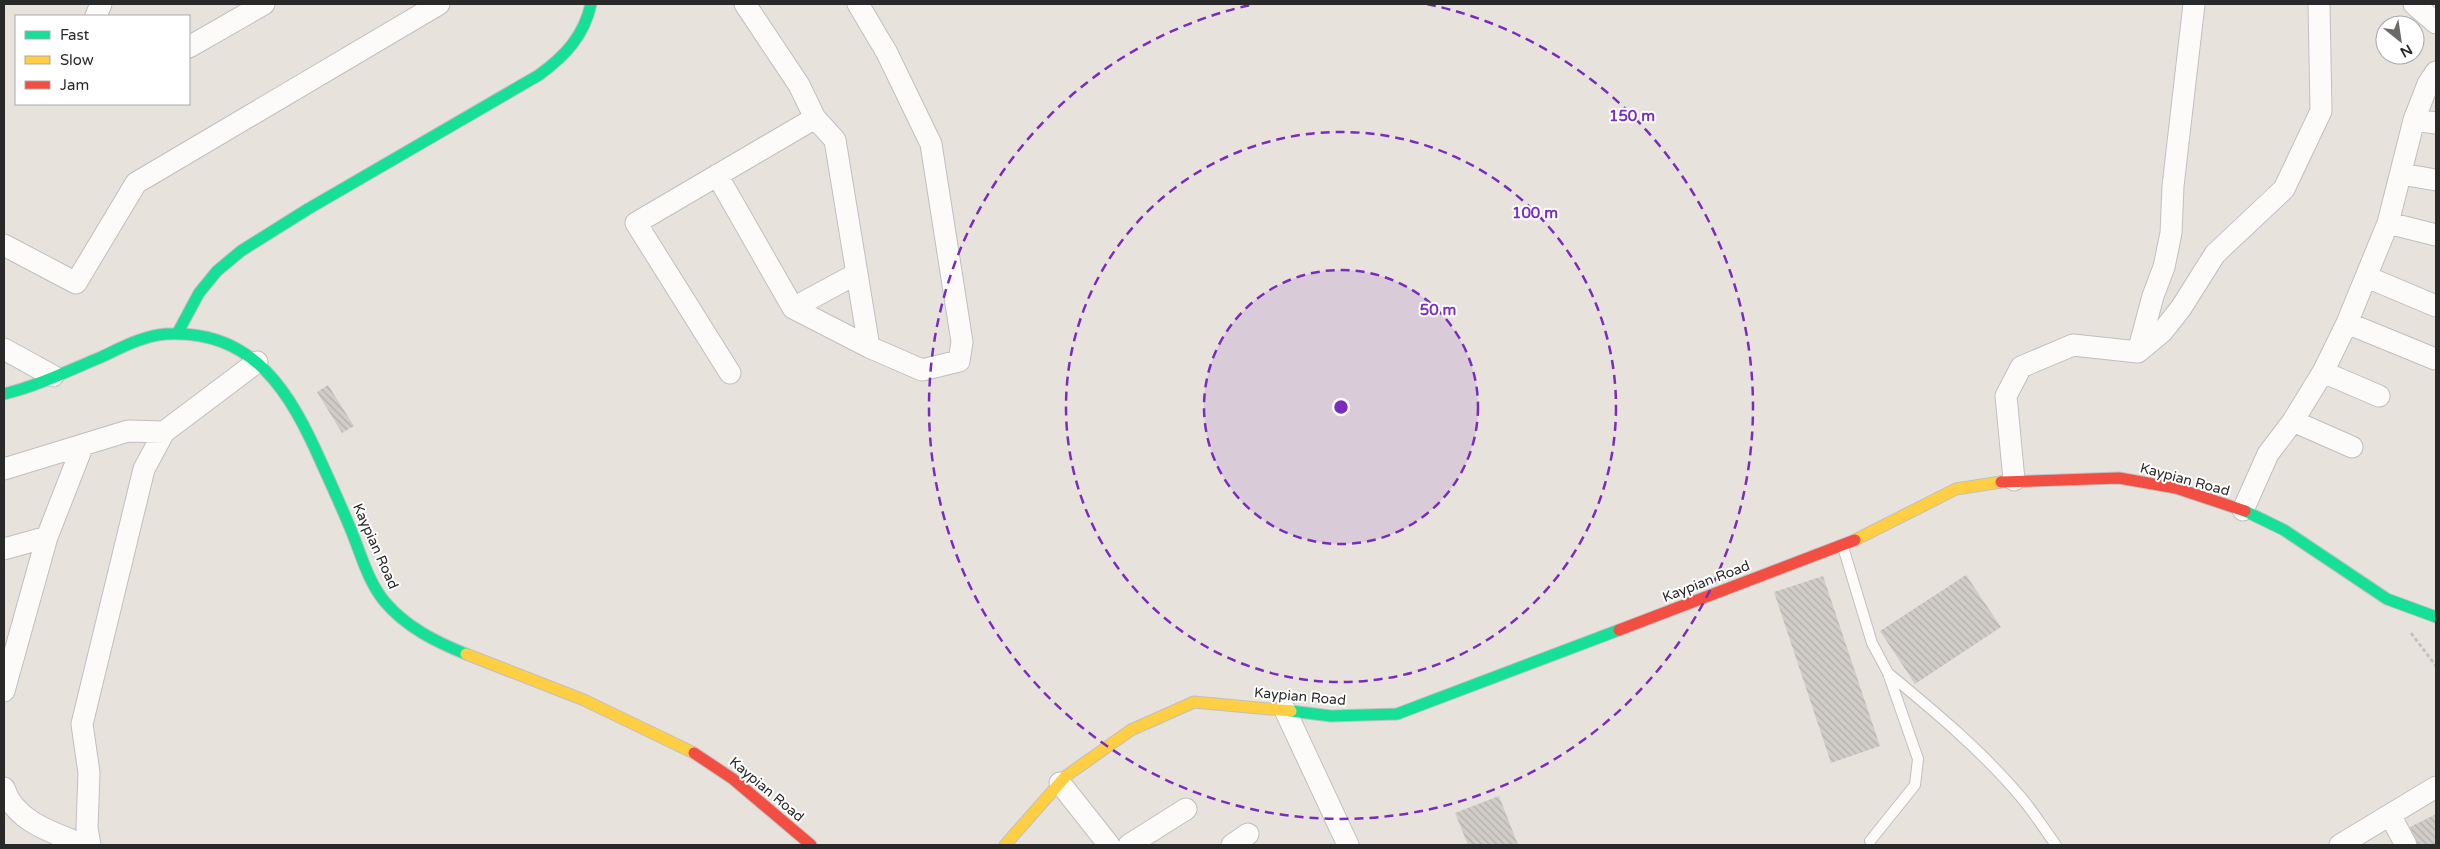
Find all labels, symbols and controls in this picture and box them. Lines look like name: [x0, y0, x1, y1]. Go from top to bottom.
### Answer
legend: [15, 15, 190, 105]
north arrow: [2375, 15, 2425, 65]
text: Fast: [60, 26, 90, 44]
text: N: [2397, 41, 2415, 61]
text: Slow: [60, 51, 94, 69]
text: Jam: [60, 76, 89, 94]
text: 150 m: [1609, 107, 1655, 125]
text: 100 m: [1512, 204, 1558, 222]
text: 50 m: [1420, 301, 1456, 319]
centre of rings: [1332, 398, 1350, 416]
street label: Kaypian Road: [2138, 459, 2232, 500]
street label: Kaypian Road: [349, 501, 402, 592]
street label: Kaypian Road: [1660, 557, 1752, 606]
street label: Kaypian Road: [1253, 684, 1347, 709]
street label: Kaypian Road: [726, 753, 807, 826]

